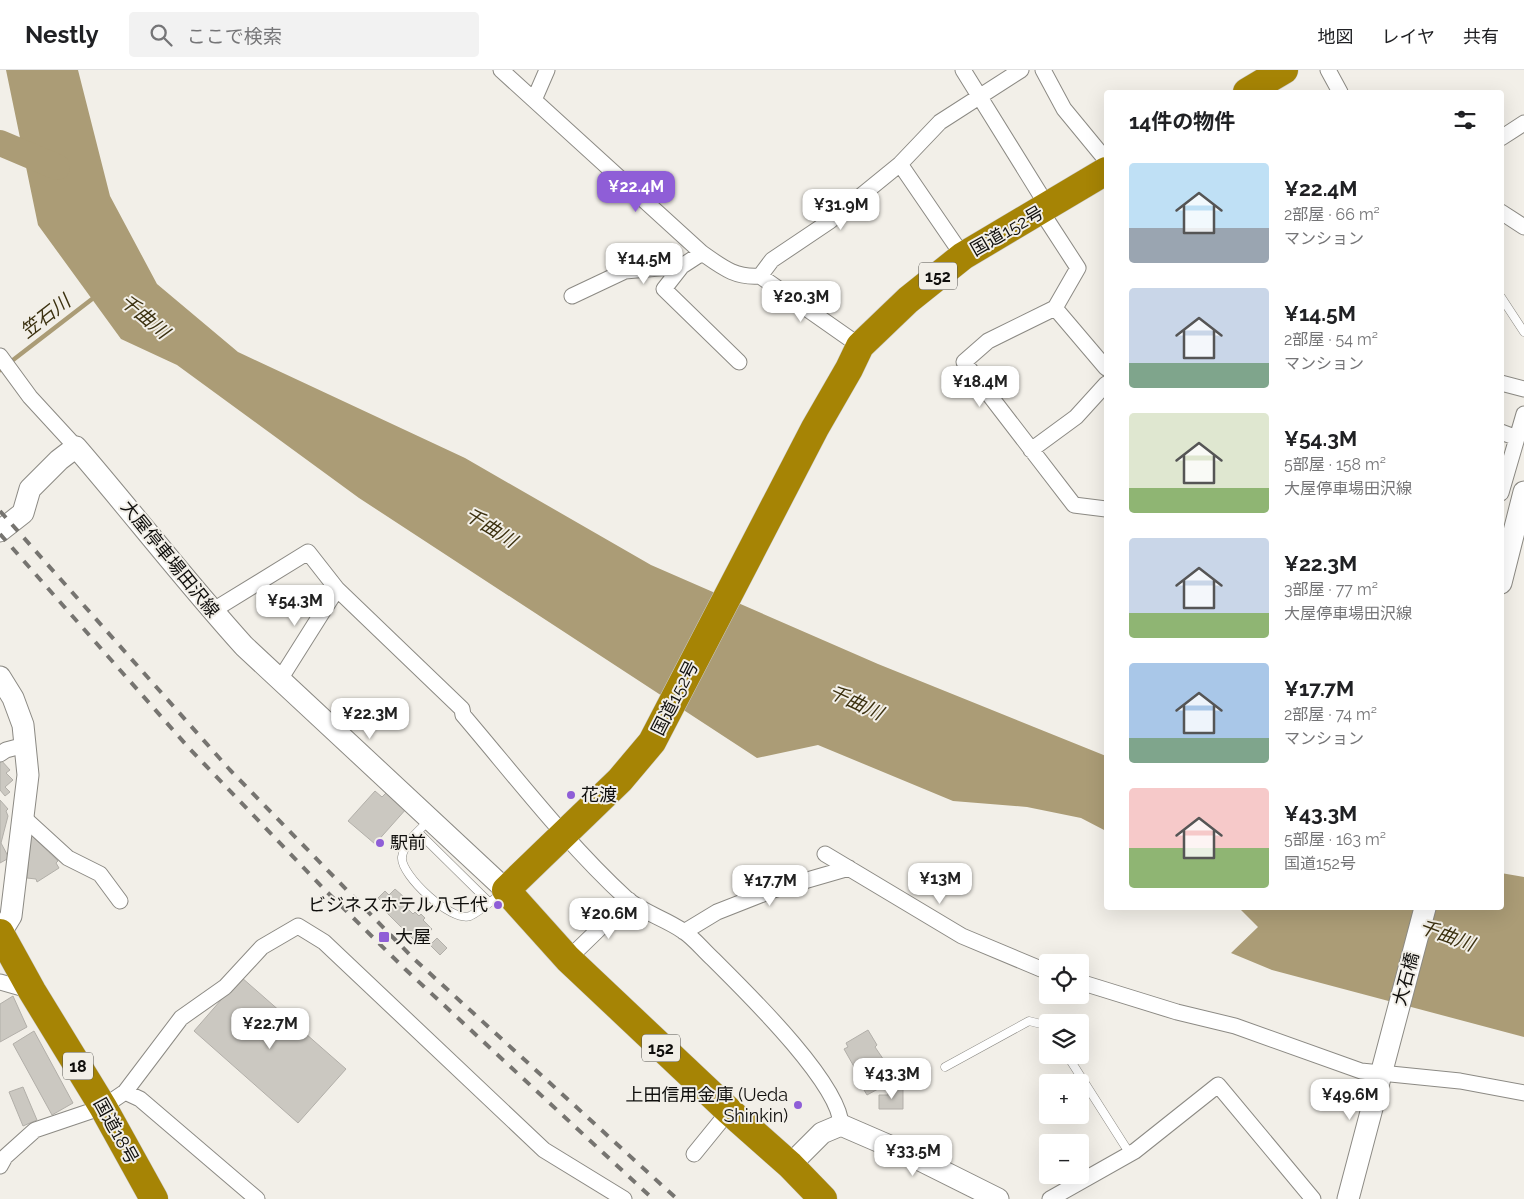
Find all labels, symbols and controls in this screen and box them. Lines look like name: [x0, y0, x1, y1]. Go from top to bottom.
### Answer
search box: [129, 12, 479, 57]
text: Nestly: [25, 20, 99, 49]
icon: search: [147, 21, 175, 49]
text: ここで検索: [187, 25, 282, 47]
text: 地図: [1318, 26, 1354, 47]
text: レイヤ: [1382, 26, 1435, 47]
text: 共有: [1463, 26, 1499, 47]
icon: filters: [1451, 106, 1479, 134]
text: 14件の物件: [1129, 109, 1235, 134]
pin: ¥22.4M: [595, 170, 677, 213]
text: ¥22.4M: [1284, 176, 1358, 201]
text: ¥22.4M: [608, 177, 664, 196]
icon: home: [1169, 183, 1229, 243]
pin: ¥31.9M: [800, 189, 882, 231]
text: ¥31.9M: [813, 195, 869, 214]
street label: 国道152号: [966, 201, 1047, 260]
text: 2部屋 · 66 m²: [1284, 205, 1380, 224]
text: マンション: [1284, 229, 1364, 248]
pin: ¥14.5M: [603, 242, 685, 285]
text: ¥14.5M: [617, 249, 671, 268]
road number: 152: [919, 262, 957, 290]
pin: ¥20.3M: [760, 280, 842, 323]
text: ¥20.3M: [773, 287, 829, 306]
water label: 笠石川: [16, 289, 76, 342]
water label: 千曲川: [116, 289, 175, 344]
text: ¥14.5M: [1284, 301, 1356, 326]
icon: home: [1169, 308, 1229, 368]
text: 2部屋 · 54 m²: [1284, 330, 1378, 349]
text: マンション: [1284, 354, 1364, 373]
pin: ¥18.4M: [939, 366, 1021, 408]
text: ¥18.4M: [952, 372, 1008, 391]
text: ¥54.3M: [1284, 426, 1357, 451]
icon: home: [1169, 433, 1229, 493]
text: 5部屋 · 158 m²: [1284, 455, 1386, 474]
text: 大屋停車場田沢線: [1284, 479, 1412, 498]
street label: 大屋停車場田沢線: [117, 496, 224, 621]
water label: 千曲川: [461, 503, 523, 552]
text: ¥22.3M: [1284, 551, 1357, 576]
icon: home: [1169, 558, 1229, 618]
text: 3部屋 · 77 m²: [1284, 580, 1378, 599]
pin: ¥54.3M: [254, 584, 336, 627]
text: ¥54.3M: [267, 591, 323, 610]
text: 大屋停車場田沢線: [1284, 604, 1412, 623]
street label: 国道152号: [647, 657, 702, 739]
text: ¥17.7M: [1284, 676, 1354, 701]
water label: 千曲川: [826, 680, 888, 725]
icon: home: [1169, 683, 1229, 743]
pin: ¥22.3M: [329, 698, 411, 740]
text: ¥22.3M: [342, 704, 398, 723]
text: 2部屋 · 74 m²: [1284, 705, 1377, 724]
text: マンション: [1284, 729, 1364, 748]
place label: 花渡: [581, 784, 617, 805]
marker: 花渡: [565, 789, 577, 801]
text: ¥43.3M: [1284, 801, 1357, 826]
icon: home: [1169, 808, 1229, 868]
text: 5部屋 · 163 m²: [1284, 830, 1386, 849]
place label: 駅前: [390, 832, 426, 853]
marker: 駅前: [374, 837, 386, 849]
text: 国道152号: [1284, 854, 1356, 873]
pin: ¥13M: [910, 862, 970, 905]
pin: ¥17.7M: [729, 864, 811, 907]
text: ¥13M: [919, 869, 961, 888]
text: ¥17.7M: [743, 871, 797, 890]
place label: ビジネスホテル八千代: [308, 894, 488, 915]
pin: ¥20.6M: [568, 898, 650, 940]
marker: ビジネスホテル八千代: [492, 899, 504, 911]
text: ¥20.6M: [580, 904, 638, 923]
water label: 千曲川: [1416, 915, 1479, 956]
place label: 大屋: [395, 926, 431, 947]
marker: 大屋: [377, 930, 391, 944]
street label: 大石橋: [1388, 950, 1423, 1008]
map controls: [1039, 954, 1089, 1184]
button: locate: [1039, 954, 1089, 1004]
pin: ¥22.7M: [229, 1008, 311, 1050]
text: ¥22.7M: [242, 1014, 298, 1033]
button: layers: [1039, 1014, 1089, 1064]
road number: 152: [642, 1034, 680, 1061]
road number: 18: [63, 1052, 93, 1079]
pin: ¥43.3M: [851, 1058, 933, 1100]
text: ¥43.3M: [864, 1064, 920, 1083]
button: +: [1039, 1074, 1089, 1124]
pin: ¥49.6M: [1309, 1078, 1391, 1121]
place label: 上田信用金庫 (Ueda Shinkin): [626, 1084, 788, 1126]
text: ¥49.6M: [1321, 1085, 1379, 1104]
street label: 国道18号: [90, 1094, 143, 1168]
marker: 上田信用金庫 (Ueda Shinkin): [792, 1099, 804, 1111]
pin: ¥33.5M: [872, 1134, 954, 1177]
button: −: [1039, 1134, 1089, 1184]
text: ¥33.5M: [885, 1141, 941, 1160]

